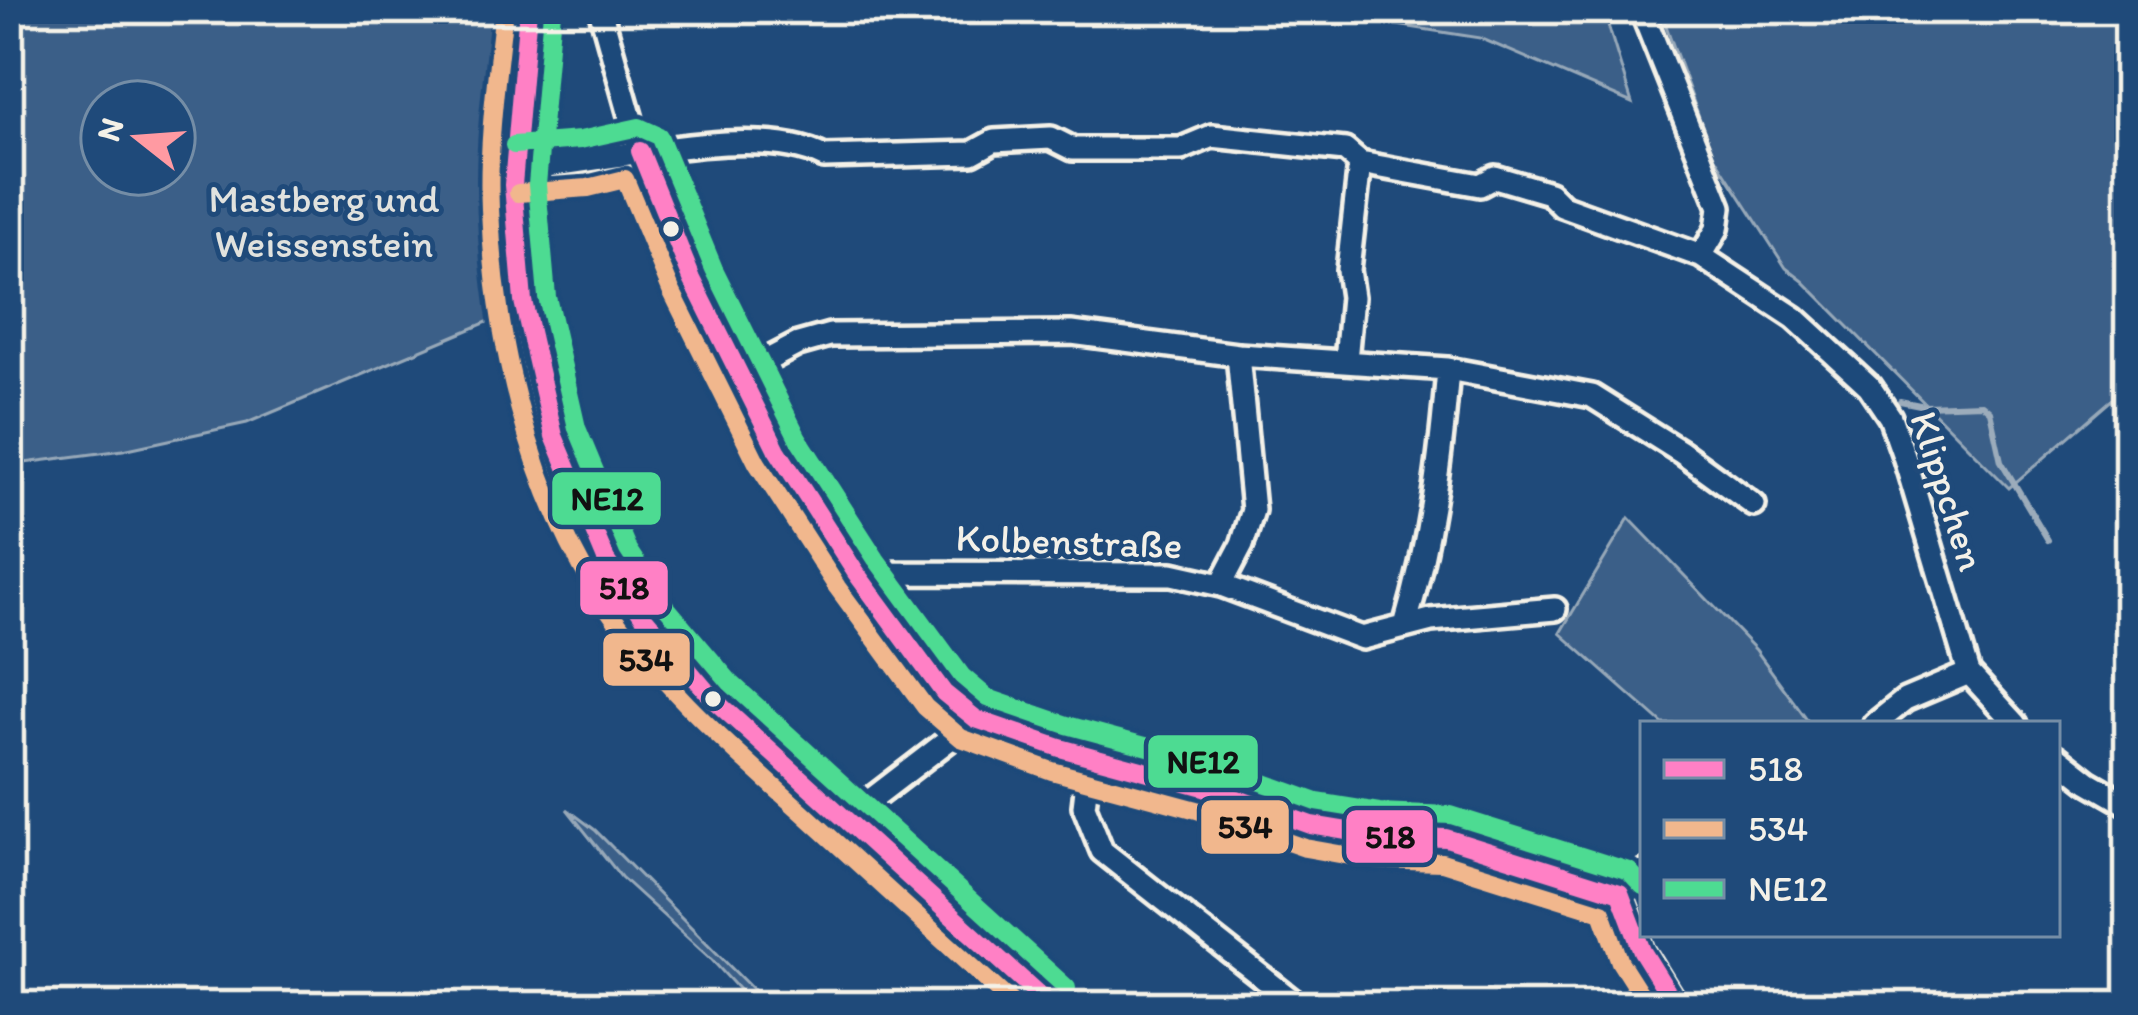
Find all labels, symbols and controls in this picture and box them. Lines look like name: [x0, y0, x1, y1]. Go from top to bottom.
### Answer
north arrow: [78, 78, 198, 198]
text: N: [88, 113, 132, 146]
park label: Mastberg und Weissenstein: [208, 175, 440, 267]
unlabelled marker: [660, 218, 682, 240]
street label: Klippchen: [1900, 405, 1996, 577]
line badge: NE12: [550, 470, 663, 527]
text: NE12: [570, 479, 644, 518]
street label: Kolbenstraße: [955, 514, 1183, 568]
line badge: 518: [578, 559, 670, 617]
text: 518: [599, 568, 649, 607]
line badge: 534: [601, 631, 692, 688]
text: 534: [618, 640, 674, 679]
unlabelled marker: [702, 688, 724, 710]
legend: [1640, 721, 2060, 937]
line badge: NE12: [1146, 733, 1260, 790]
text: NE12: [1166, 742, 1240, 781]
text: 518: [1748, 747, 1803, 790]
line badge: 534: [1199, 798, 1291, 856]
text: 534: [1217, 807, 1273, 846]
text: 534: [1748, 807, 1808, 850]
line badge: 518: [1344, 808, 1435, 865]
text: 518: [1365, 817, 1415, 856]
text: NE12: [1748, 867, 1828, 910]

